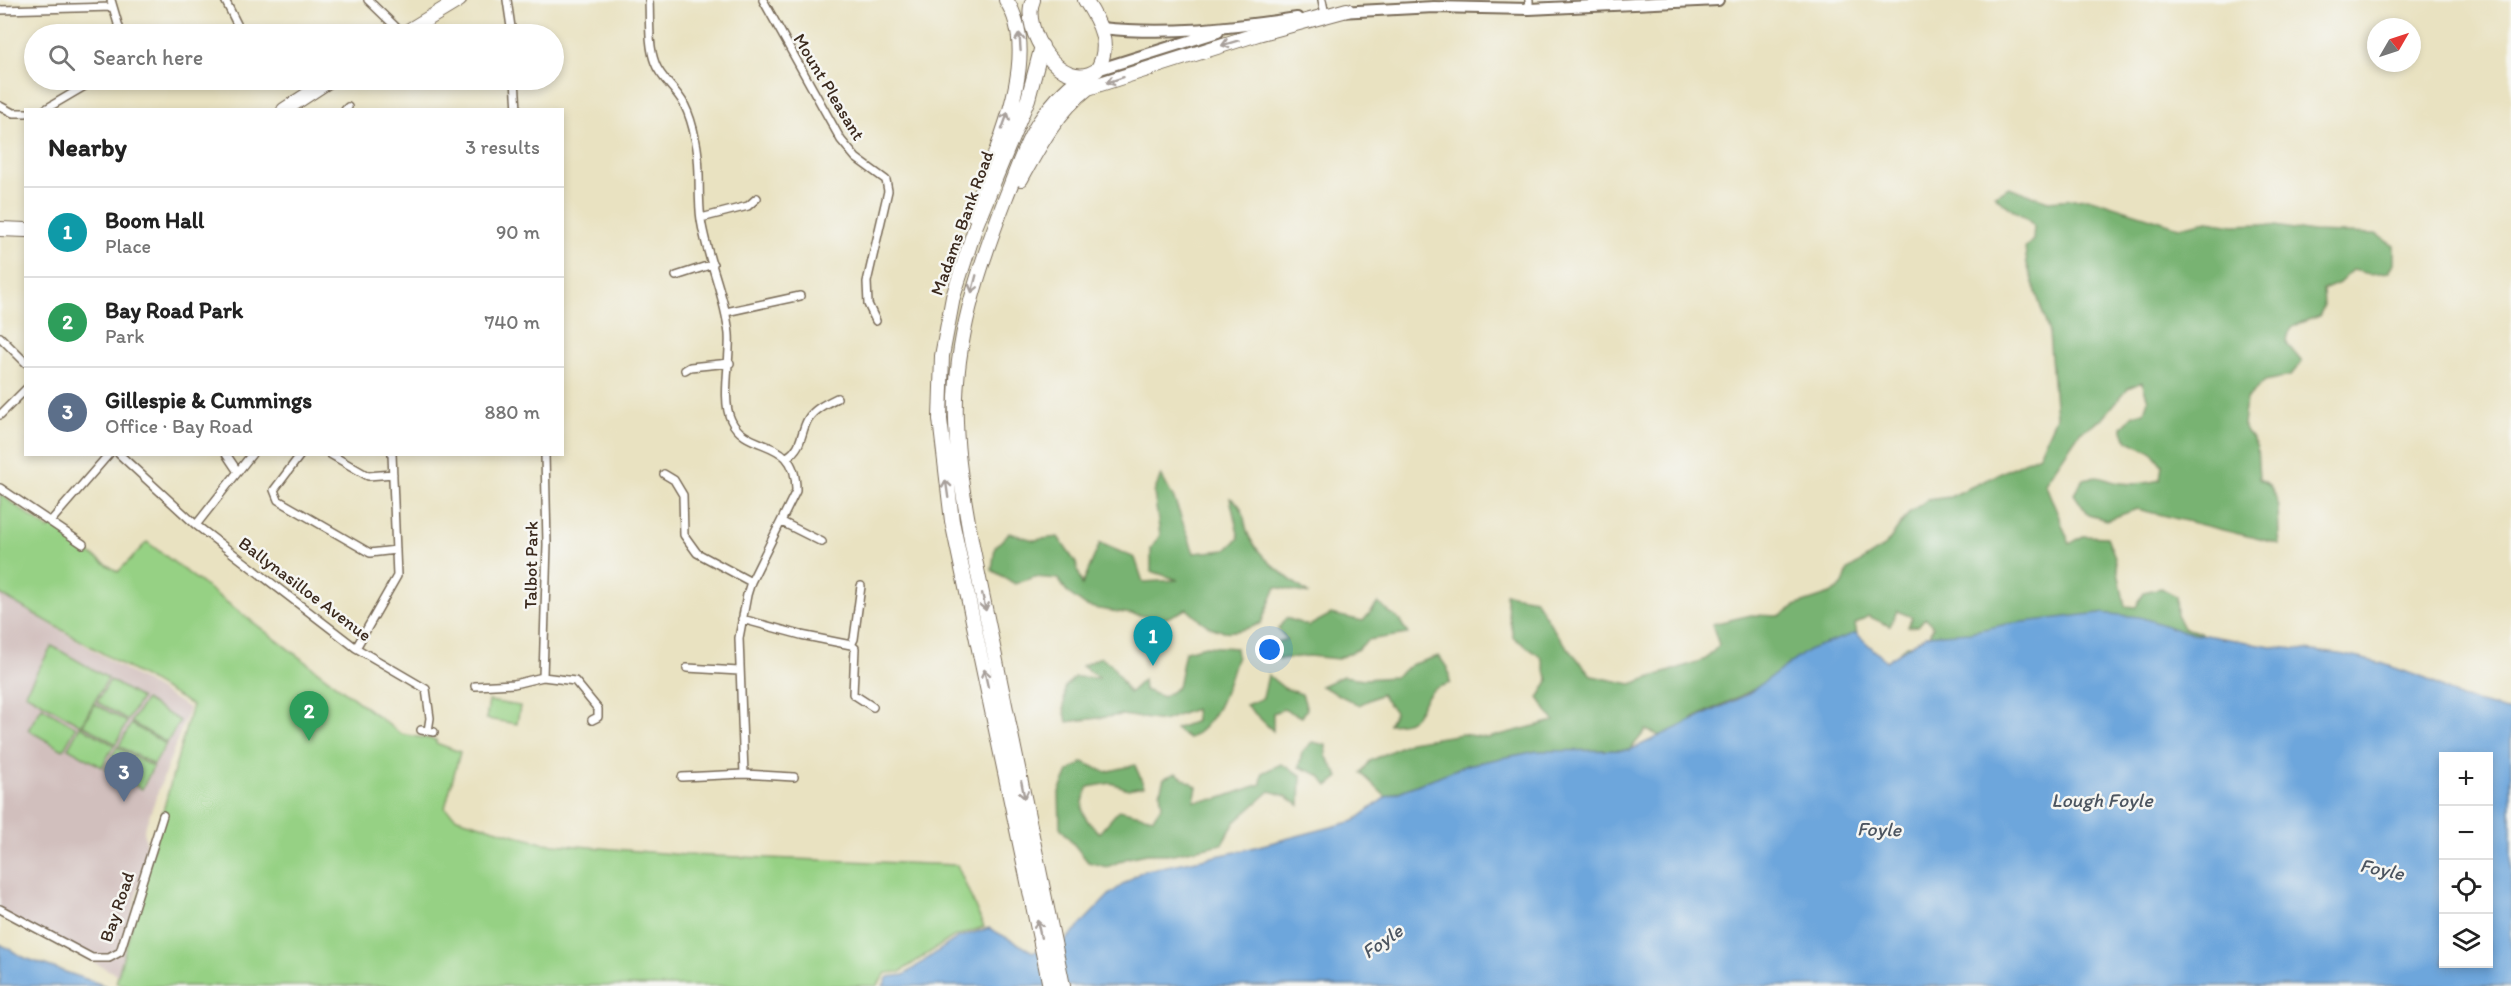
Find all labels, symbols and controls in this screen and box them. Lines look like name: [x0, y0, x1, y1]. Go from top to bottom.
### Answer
north arrow: [2367, 18, 2421, 72]
search box: [24, 24, 564, 90]
street label: Mount Pleasant: [788, 30, 870, 145]
one-way arrow: [1014, 33, 1025, 52]
one-way arrow: [1221, 38, 1240, 49]
icon: search: [45, 41, 78, 74]
text: Search here: [93, 44, 203, 71]
one-way arrow: [1106, 75, 1125, 86]
one-way arrow: [1000, 112, 1011, 131]
text: Nearby: [48, 131, 127, 163]
text: 3 results: [465, 135, 540, 159]
street label: Madams Bank Road: [926, 147, 998, 298]
text: Boom Hall: [105, 207, 204, 234]
text: 1: [63, 220, 72, 244]
text: 90 m: [496, 220, 540, 244]
text: Place: [105, 234, 151, 258]
one-way arrow: [968, 274, 979, 293]
text: Bay Road Park: [105, 297, 243, 324]
text: 2: [62, 310, 73, 334]
text: 740 m: [484, 310, 540, 334]
text: Park: [105, 324, 144, 348]
text: Gillespie & Cummings: [105, 387, 312, 414]
text: 3: [62, 400, 73, 424]
text: 880 m: [484, 400, 540, 424]
text: Office · Bay Road: [105, 414, 253, 438]
one-way arrow: [941, 480, 952, 500]
street label: Talbot Park: [519, 521, 543, 609]
street label: Ballynasilloe Avenue: [234, 532, 376, 646]
one-way arrow: [979, 592, 990, 611]
pin: 1: [1134, 616, 1172, 666]
your location: [1255, 635, 1284, 664]
one-way arrow: [980, 668, 992, 687]
pin: 2: [290, 692, 328, 741]
pin: 3: [104, 752, 144, 802]
map controls: [2439, 752, 2493, 968]
button: +: [2439, 752, 2493, 806]
one-way arrow: [1018, 779, 1029, 799]
water label: Lough Foyle: [2051, 788, 2154, 812]
button: −: [2439, 806, 2493, 860]
water label: Foyle: [1857, 817, 1903, 841]
water label: Foyle: [2358, 853, 2408, 886]
button: locate: [2439, 860, 2493, 914]
street label: Bay Road: [95, 869, 139, 945]
button: layers: [2439, 914, 2493, 968]
water label: Foyle: [1357, 918, 1408, 964]
one-way arrow: [1033, 919, 1044, 939]

